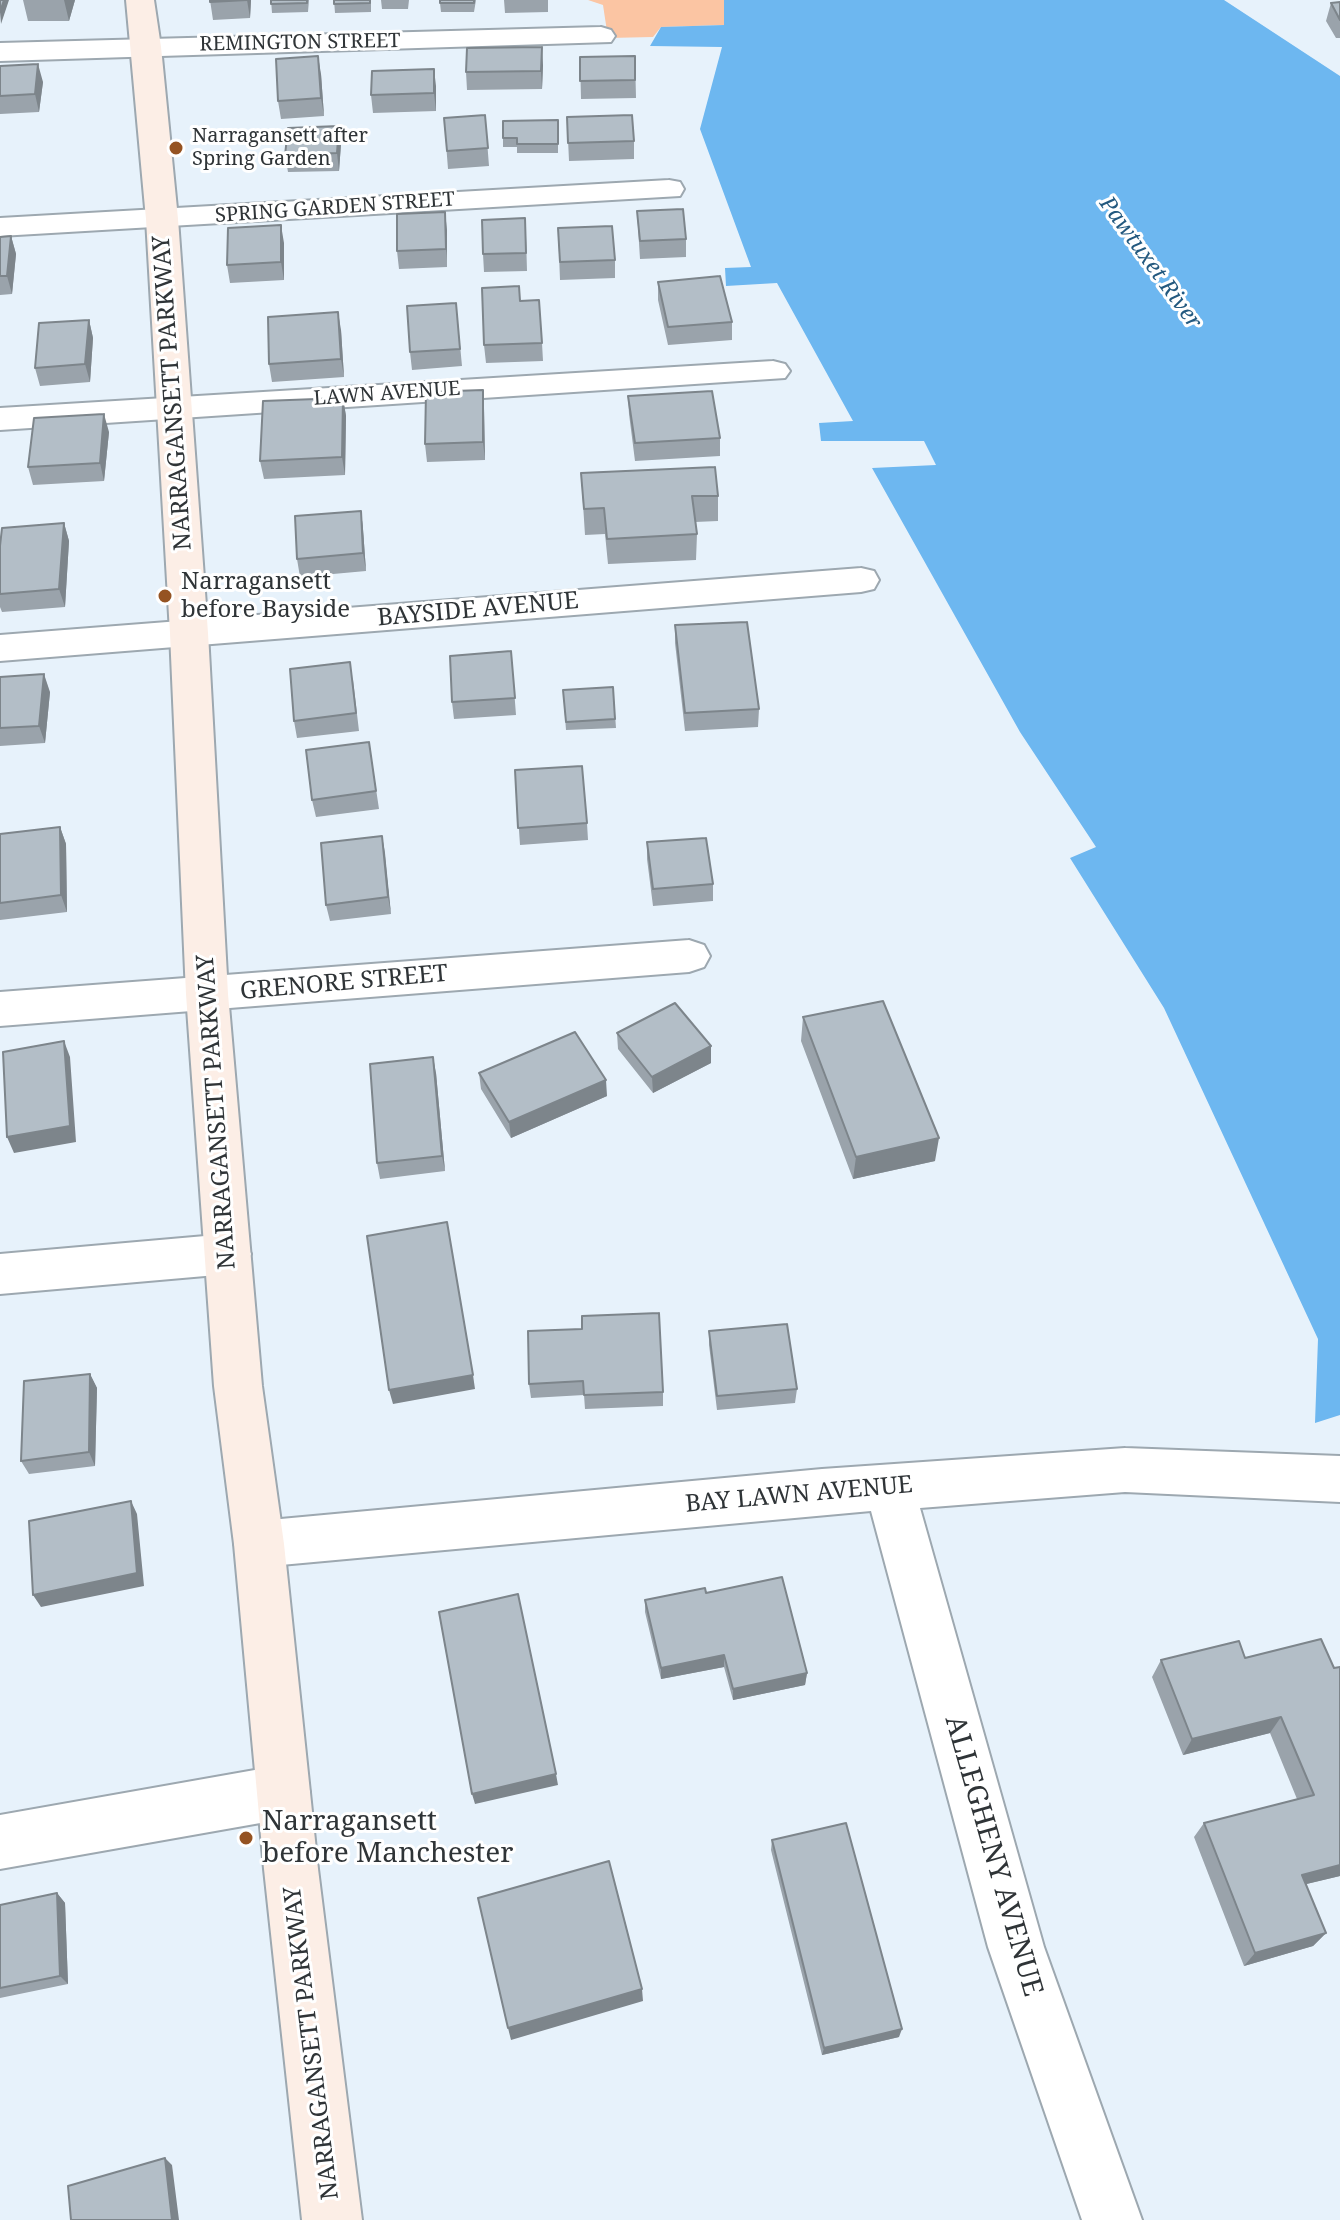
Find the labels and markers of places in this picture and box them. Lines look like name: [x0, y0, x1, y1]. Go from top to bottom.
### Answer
place label: Narragansett after Spring Garden: [192, 124, 368, 171]
marker: Narragansett after Spring Garden: [167, 139, 185, 157]
place label: Narragansett before Bayside: [181, 568, 350, 624]
marker: Narragansett before Bayside: [156, 587, 174, 605]
place label: Narragansett before Manchester: [262, 1805, 513, 1871]
marker: Narragansett before Manchester: [237, 1829, 255, 1847]

